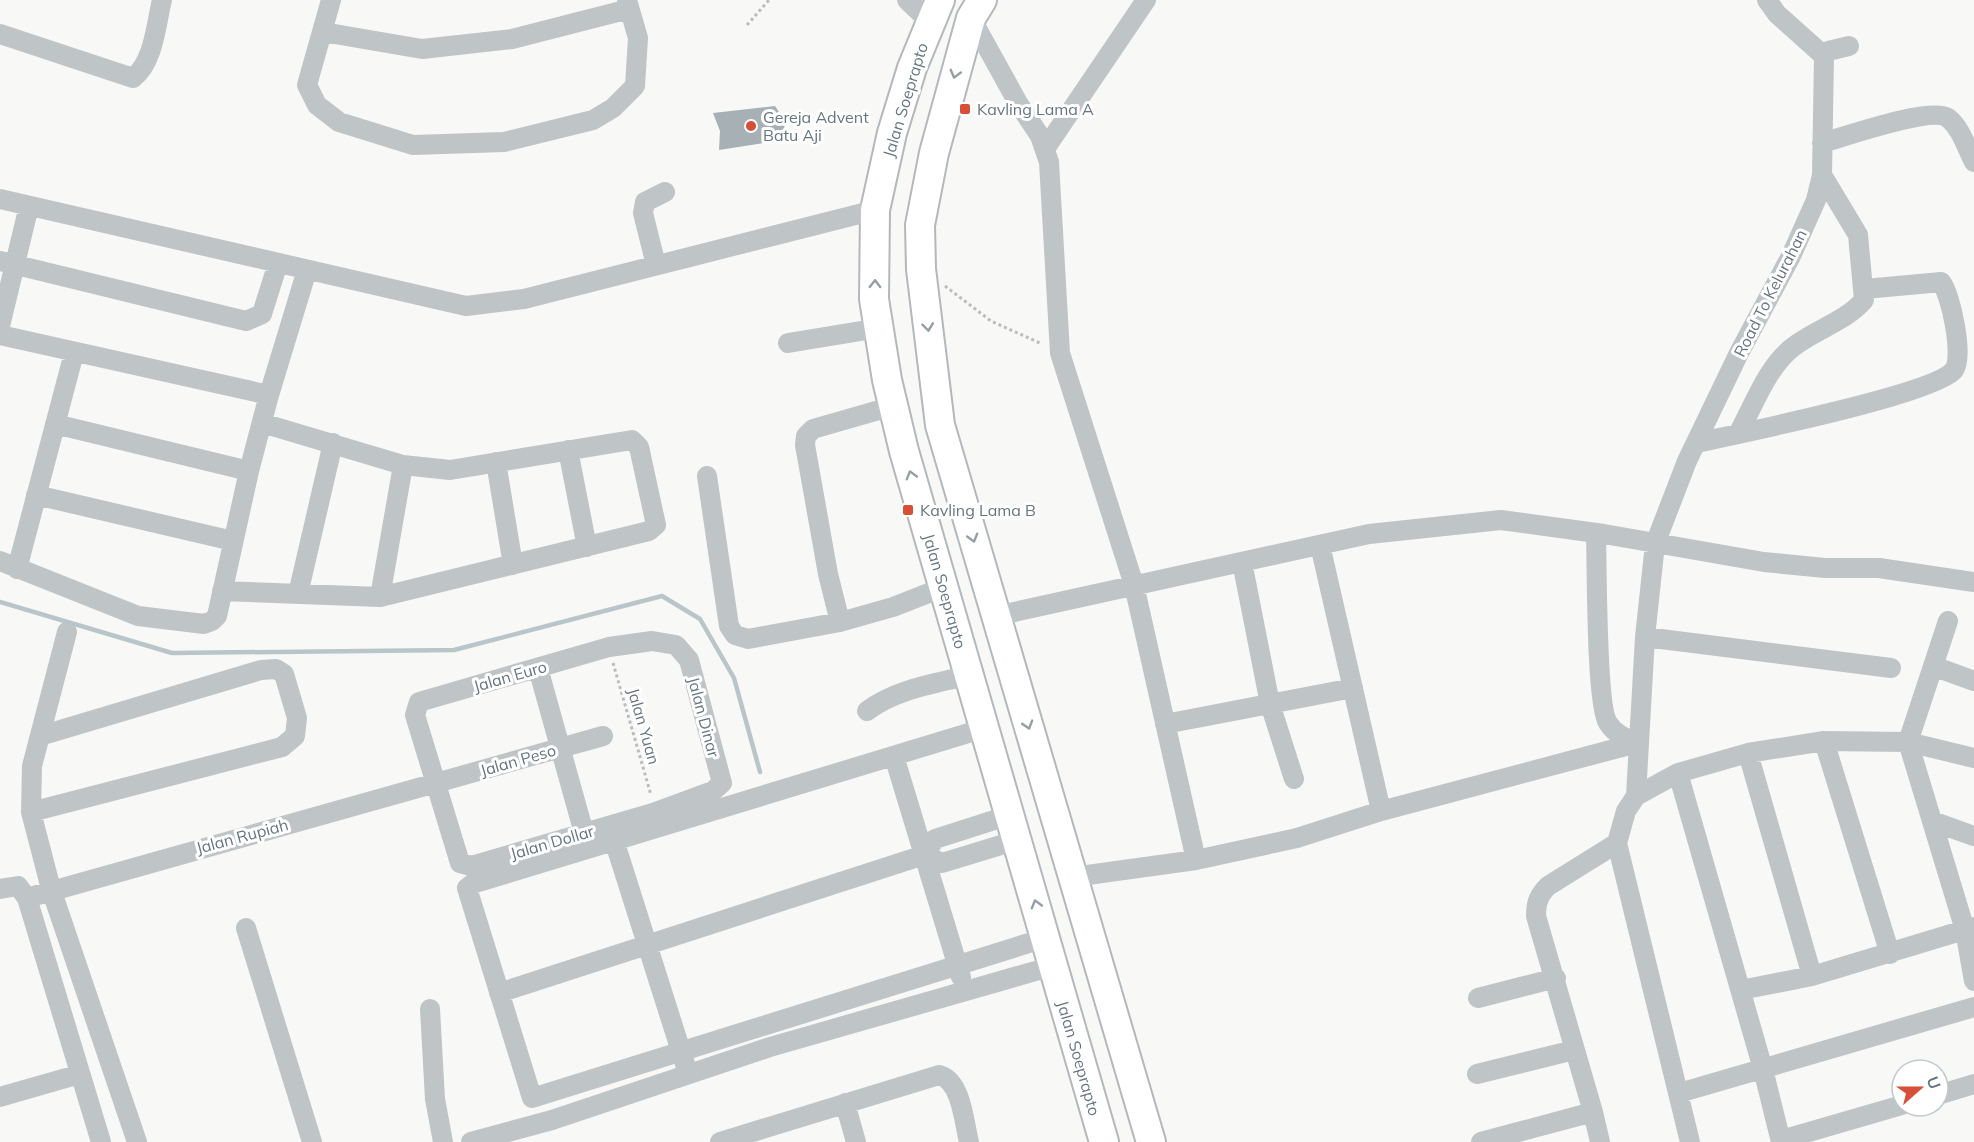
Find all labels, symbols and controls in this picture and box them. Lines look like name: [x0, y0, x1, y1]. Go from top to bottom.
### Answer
street label: Jalan Soeprapto: [878, 40, 932, 160]
one-way arrow: [950, 69, 963, 79]
place label: Kavling Lama A: [977, 99, 1094, 119]
marker: Kavling Lama A: [958, 102, 972, 116]
place label: Gereja Advent Batu Aji: [763, 107, 869, 145]
marker: Gereja Advent Batu Aji: [744, 119, 758, 133]
street label: Road To Kelurahan: [1729, 226, 1811, 360]
one-way arrow: [869, 279, 881, 288]
one-way arrow: [921, 323, 934, 332]
one-way arrow: [906, 470, 918, 481]
place label: Kavling Lama B: [920, 500, 1036, 520]
marker: Kavling Lama B: [901, 503, 915, 517]
street label: Jalan Soeprapto: [919, 531, 971, 651]
one-way arrow: [966, 532, 978, 543]
street label: Jalan Euro: [471, 656, 549, 696]
street label: Jalan Dinar: [684, 675, 724, 760]
street label: Jalan Yuan: [624, 685, 664, 767]
one-way arrow: [1021, 719, 1033, 730]
street label: Jalan Peso: [478, 740, 558, 780]
street label: Jalan Rupiah: [194, 814, 290, 858]
street label: Jalan Dollar: [508, 820, 596, 863]
one-way arrow: [1030, 899, 1043, 909]
street label: Jalan Soeprapto: [1053, 998, 1105, 1118]
north arrow: [1890, 1058, 1950, 1118]
text: U: [1923, 1074, 1945, 1092]

